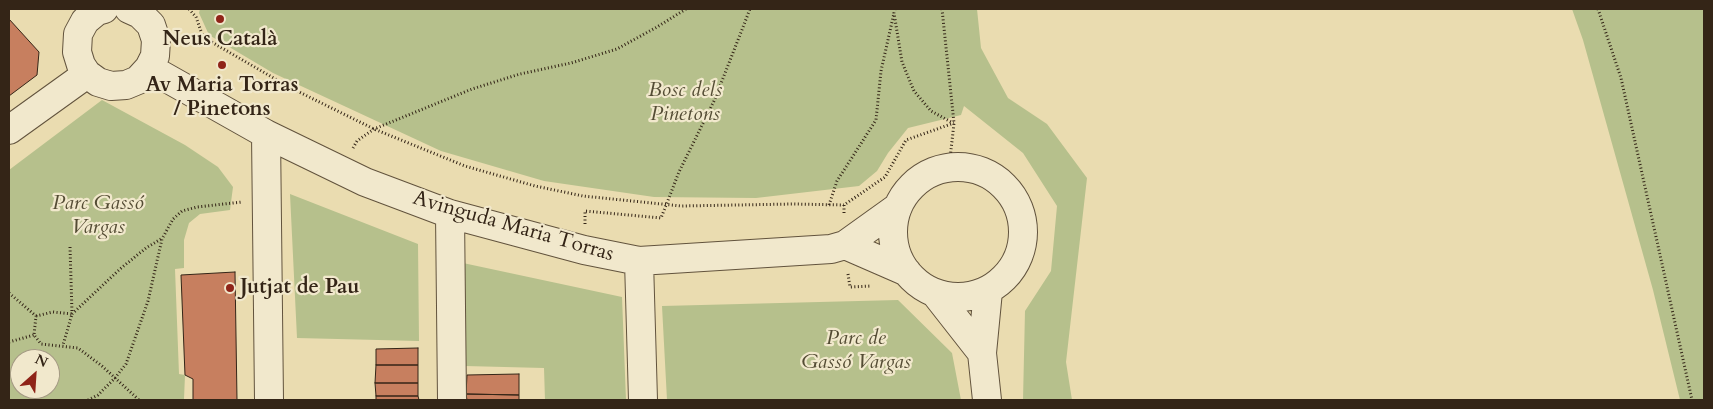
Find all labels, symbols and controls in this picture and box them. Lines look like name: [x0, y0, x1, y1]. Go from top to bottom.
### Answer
marker: Neus Català: [214, 13, 226, 25]
place label: Neus Català: [162, 27, 278, 53]
marker: Av Maria Torras / Pinetons: [216, 59, 228, 71]
place label: Av Maria Torras / Pinetons: [145, 73, 299, 123]
park label: Bosc dels Pinetons: [648, 78, 722, 128]
street label: Avinguda Maria Torras: [410, 186, 616, 268]
park label: Parc Gassó Vargas: [52, 191, 144, 241]
place label: Jutjat de Pau: [240, 275, 360, 301]
marker: Jutjat de Pau: [224, 282, 236, 294]
park label: Parc de Gassó Vargas: [801, 326, 911, 376]
north arrow: [10, 349, 60, 399]
text: N: [32, 350, 51, 372]

